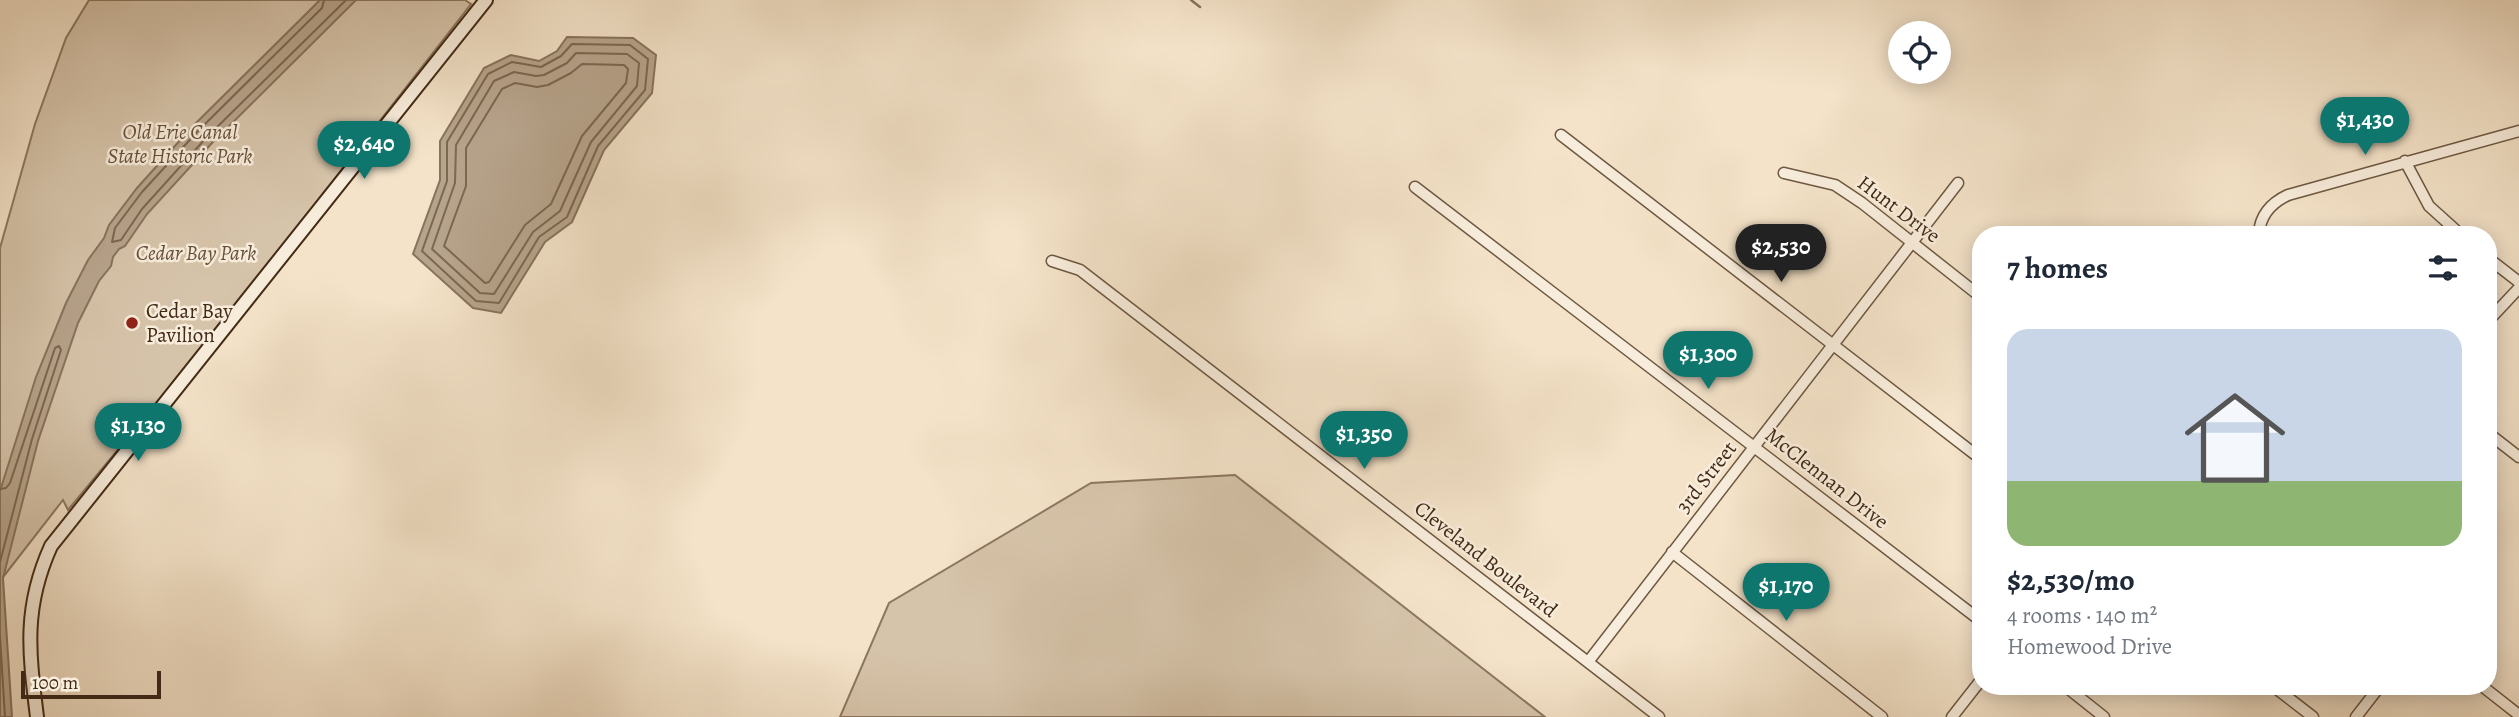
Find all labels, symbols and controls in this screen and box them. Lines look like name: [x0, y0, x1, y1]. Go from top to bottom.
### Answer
map controls: [1888, 21, 1951, 84]
button: locate: [1888, 21, 1951, 84]
pin: $1,430: [2308, 97, 2422, 157]
text: $1,430: [2336, 104, 2394, 135]
park label: Old Erie Canal State Historic Park: [108, 118, 252, 170]
pin: $2,640: [307, 122, 421, 181]
text: $2,640: [333, 128, 395, 159]
street label: Hunt Drive: [1852, 169, 1946, 249]
pin: $2,530: [1724, 224, 1838, 284]
text: $2,530: [1751, 231, 1811, 262]
park label: Cedar Bay Park: [136, 239, 256, 267]
text: 7 homes: [2007, 248, 2108, 288]
icon: filters: [2424, 249, 2462, 287]
place label: Cedar Bay Pavilion: [146, 297, 233, 349]
marker: Cedar Bay Pavilion: [124, 315, 140, 331]
pin: $1,300: [1651, 332, 1765, 391]
text: $1,300: [1679, 338, 1737, 369]
icon: home: [2172, 375, 2298, 501]
pin: $1,130: [81, 404, 195, 463]
text: $1,130: [111, 410, 165, 441]
pin: $1,350: [1307, 412, 1421, 471]
text: $1,350: [1336, 418, 1392, 449]
street label: McClennan Drive: [1759, 421, 1895, 535]
street label: 3rd Street: [1669, 435, 1743, 519]
street label: Cleveland Boulevard: [1409, 494, 1564, 624]
text: $2,530/mo: [2007, 560, 2135, 600]
pin: $1,170: [1729, 564, 1843, 623]
text: $1,170: [1759, 570, 1813, 601]
text: 4 rooms · 140 m²: [2007, 600, 2157, 631]
text: Homewood Drive: [2007, 631, 2172, 662]
scale bar: [21, 668, 161, 700]
text: 100 m: [32, 670, 78, 696]

